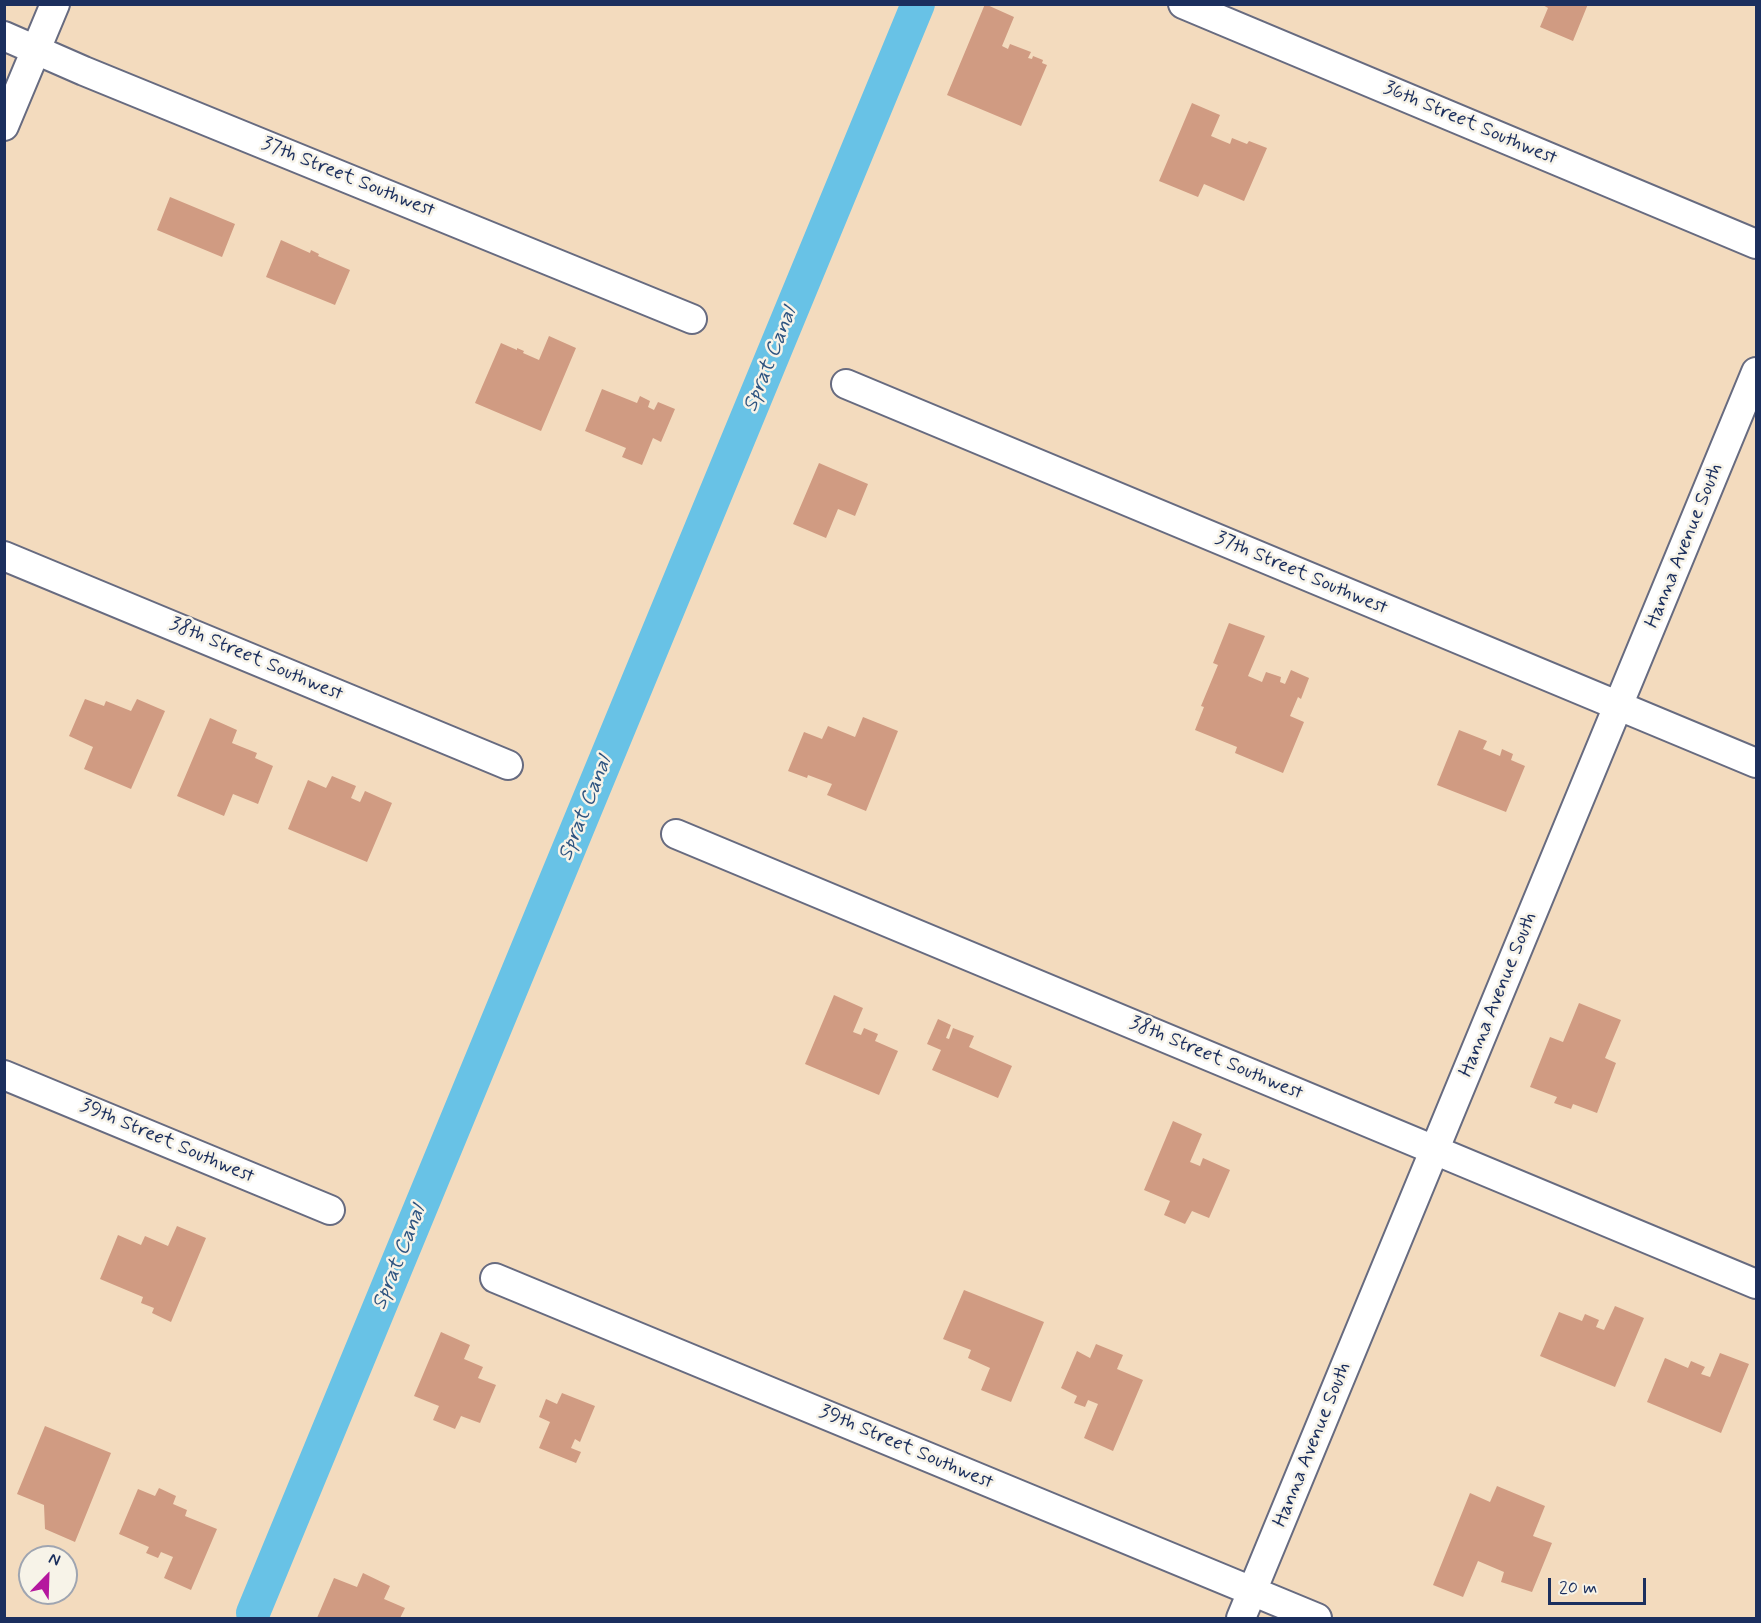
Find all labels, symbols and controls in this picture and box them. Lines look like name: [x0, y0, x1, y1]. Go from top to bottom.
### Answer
street label: 36th Street Southwest: [1380, 77, 1560, 171]
street label: 37th Street Southwest: [258, 132, 438, 224]
water label: Sprat Canal: [739, 304, 803, 416]
street label: Hanna Avenue South: [1641, 460, 1729, 632]
street label: 37th Street Southwest: [1211, 527, 1391, 621]
street label: 38th Street Southwest: [166, 613, 346, 707]
water label: Sprat Canal: [554, 753, 618, 865]
street label: Hanna Avenue South: [1455, 909, 1543, 1081]
street label: 38th Street Southwest: [1126, 1012, 1306, 1106]
street label: 39th Street Southwest: [76, 1094, 258, 1190]
water label: Sprat Canal: [368, 1202, 432, 1314]
street label: Hanna Avenue South: [1269, 1359, 1357, 1531]
street label: 39th Street Southwest: [815, 1400, 997, 1496]
north arrow: [18, 1545, 78, 1605]
text: N: [45, 1548, 63, 1572]
scale bar: [1551, 1566, 1648, 1604]
text: 20 m: [1559, 1576, 1597, 1600]

